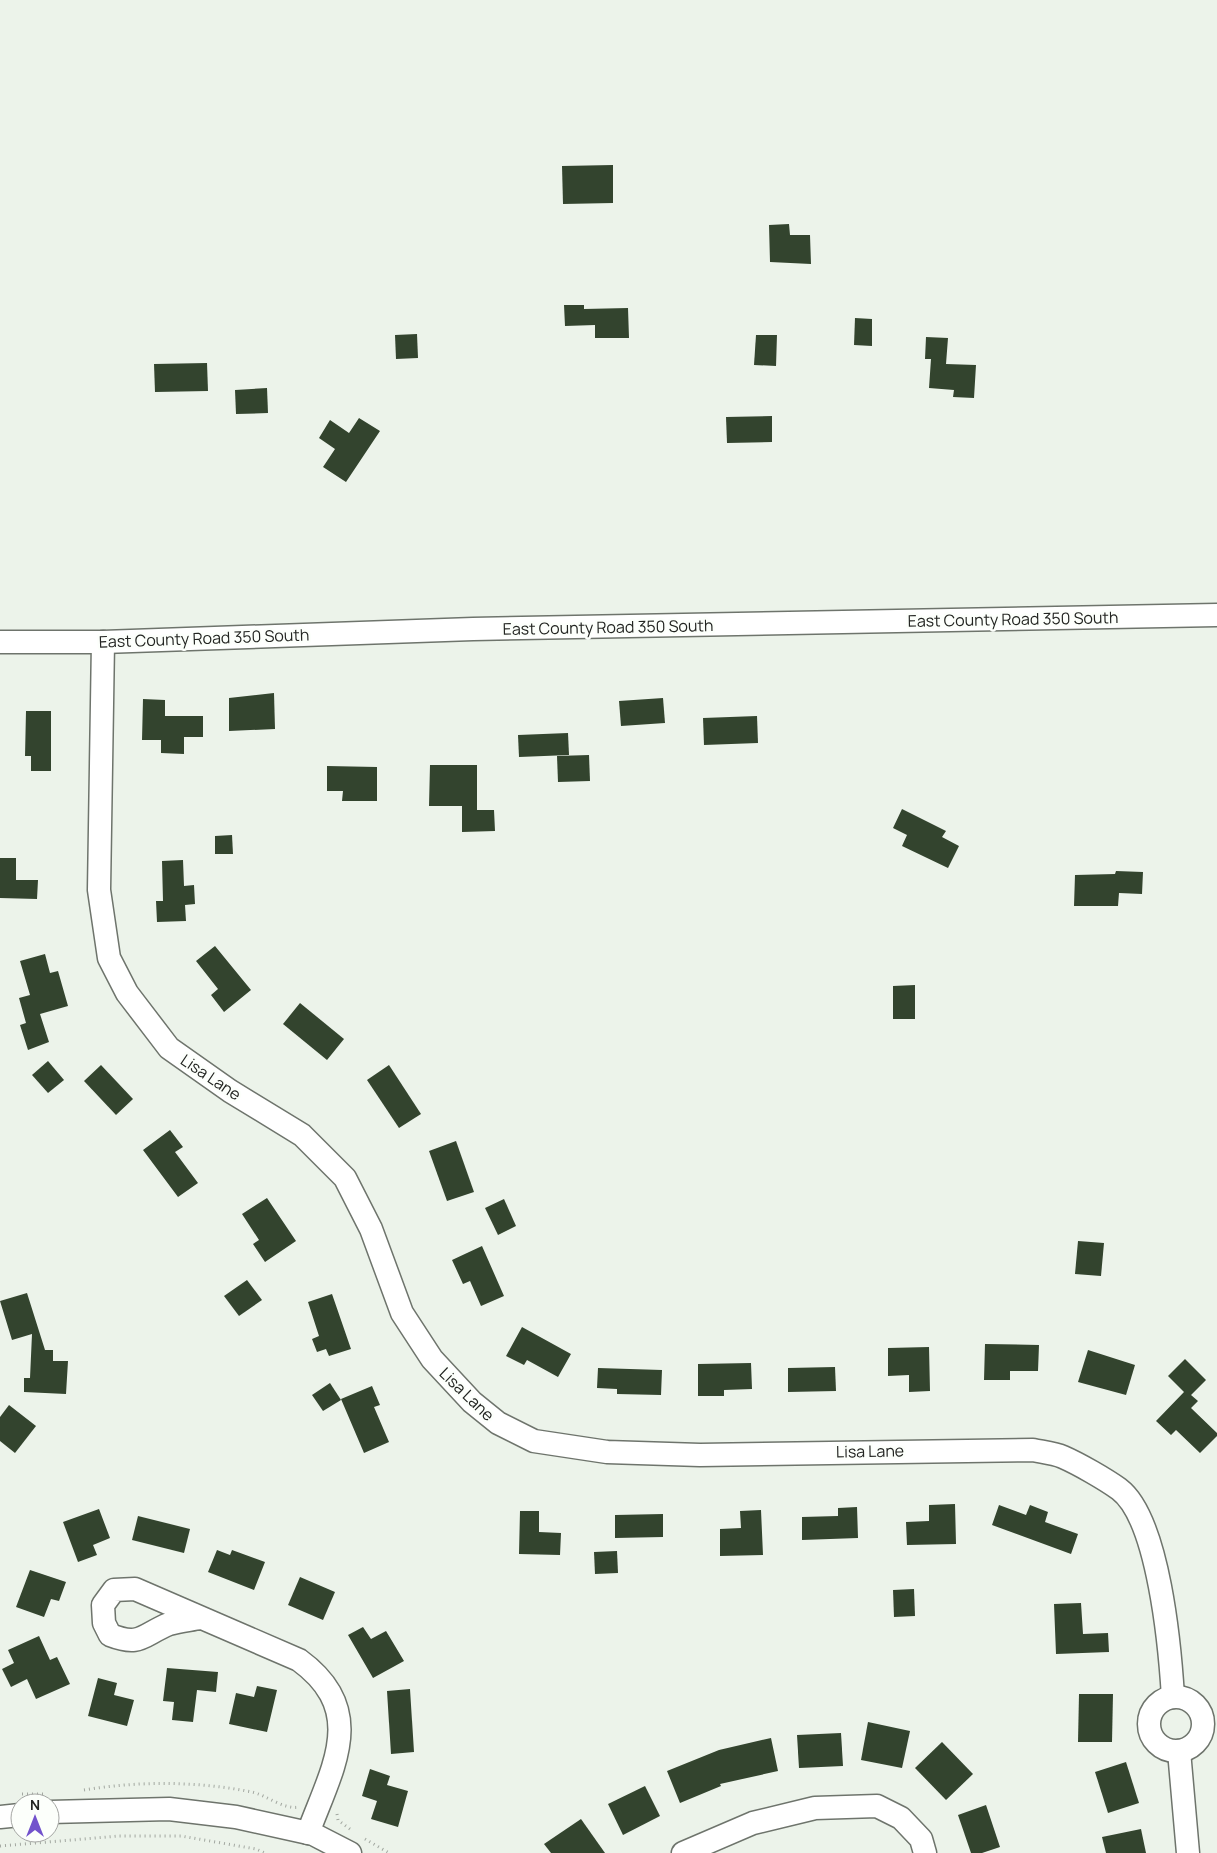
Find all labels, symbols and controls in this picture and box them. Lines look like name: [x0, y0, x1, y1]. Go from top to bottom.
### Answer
street label: East County Road 350 South: [907, 606, 1119, 632]
street label: East County Road 350 South: [502, 614, 714, 640]
street label: East County Road 350 South: [98, 623, 310, 653]
street label: Lisa Lane: [177, 1049, 245, 1105]
street label: Lisa Lane: [435, 1362, 499, 1426]
street label: Lisa Lane: [836, 1439, 904, 1463]
north arrow: [10, 1793, 60, 1843]
text: N: [30, 1795, 40, 1814]

